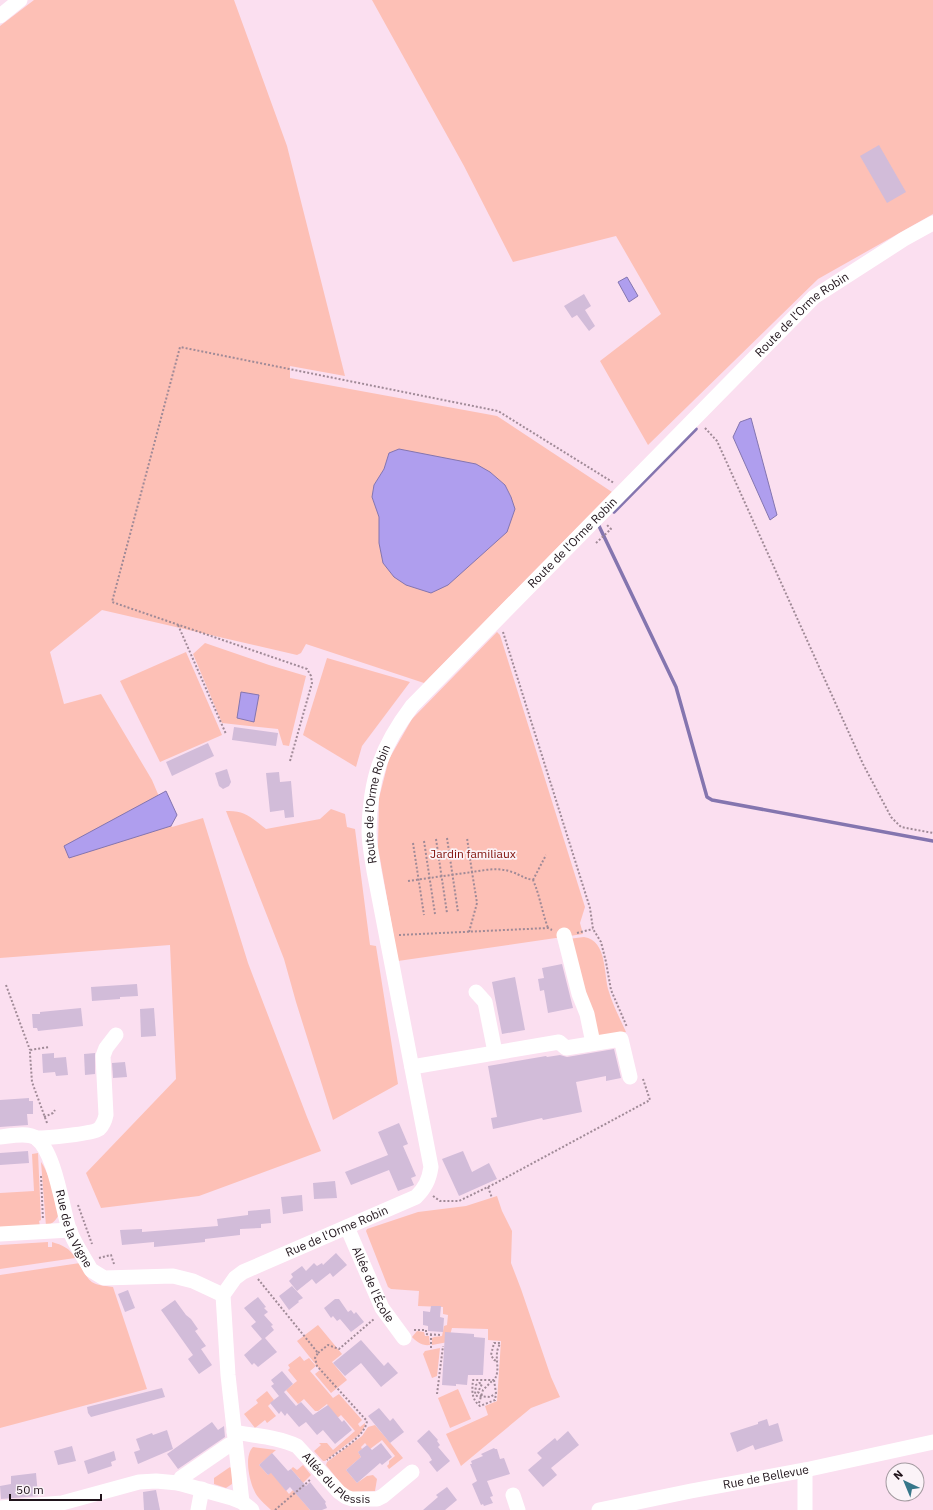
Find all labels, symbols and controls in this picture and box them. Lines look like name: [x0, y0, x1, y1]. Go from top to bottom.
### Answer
street label: Route de l'Orme Robin: [751, 269, 851, 360]
street label: Route de l'Orme Robin: [524, 494, 620, 591]
street label: Route de l'Orme Robin: [361, 742, 393, 865]
park label: Jardin familiaux: [430, 846, 516, 861]
street label: Rue de la Vigne: [53, 1188, 96, 1271]
street label: Rue de l'Orme Robin: [283, 1202, 390, 1260]
street label: Allée de l'École: [349, 1244, 398, 1325]
street label: Allée du Plessis: [299, 1449, 370, 1506]
street label: Rue de Bellevue: [722, 1461, 811, 1492]
north arrow: [885, 1462, 925, 1502]
text: N: [890, 1467, 906, 1483]
scale bar: [10, 1476, 101, 1502]
text: 50 m: [16, 1482, 44, 1497]

